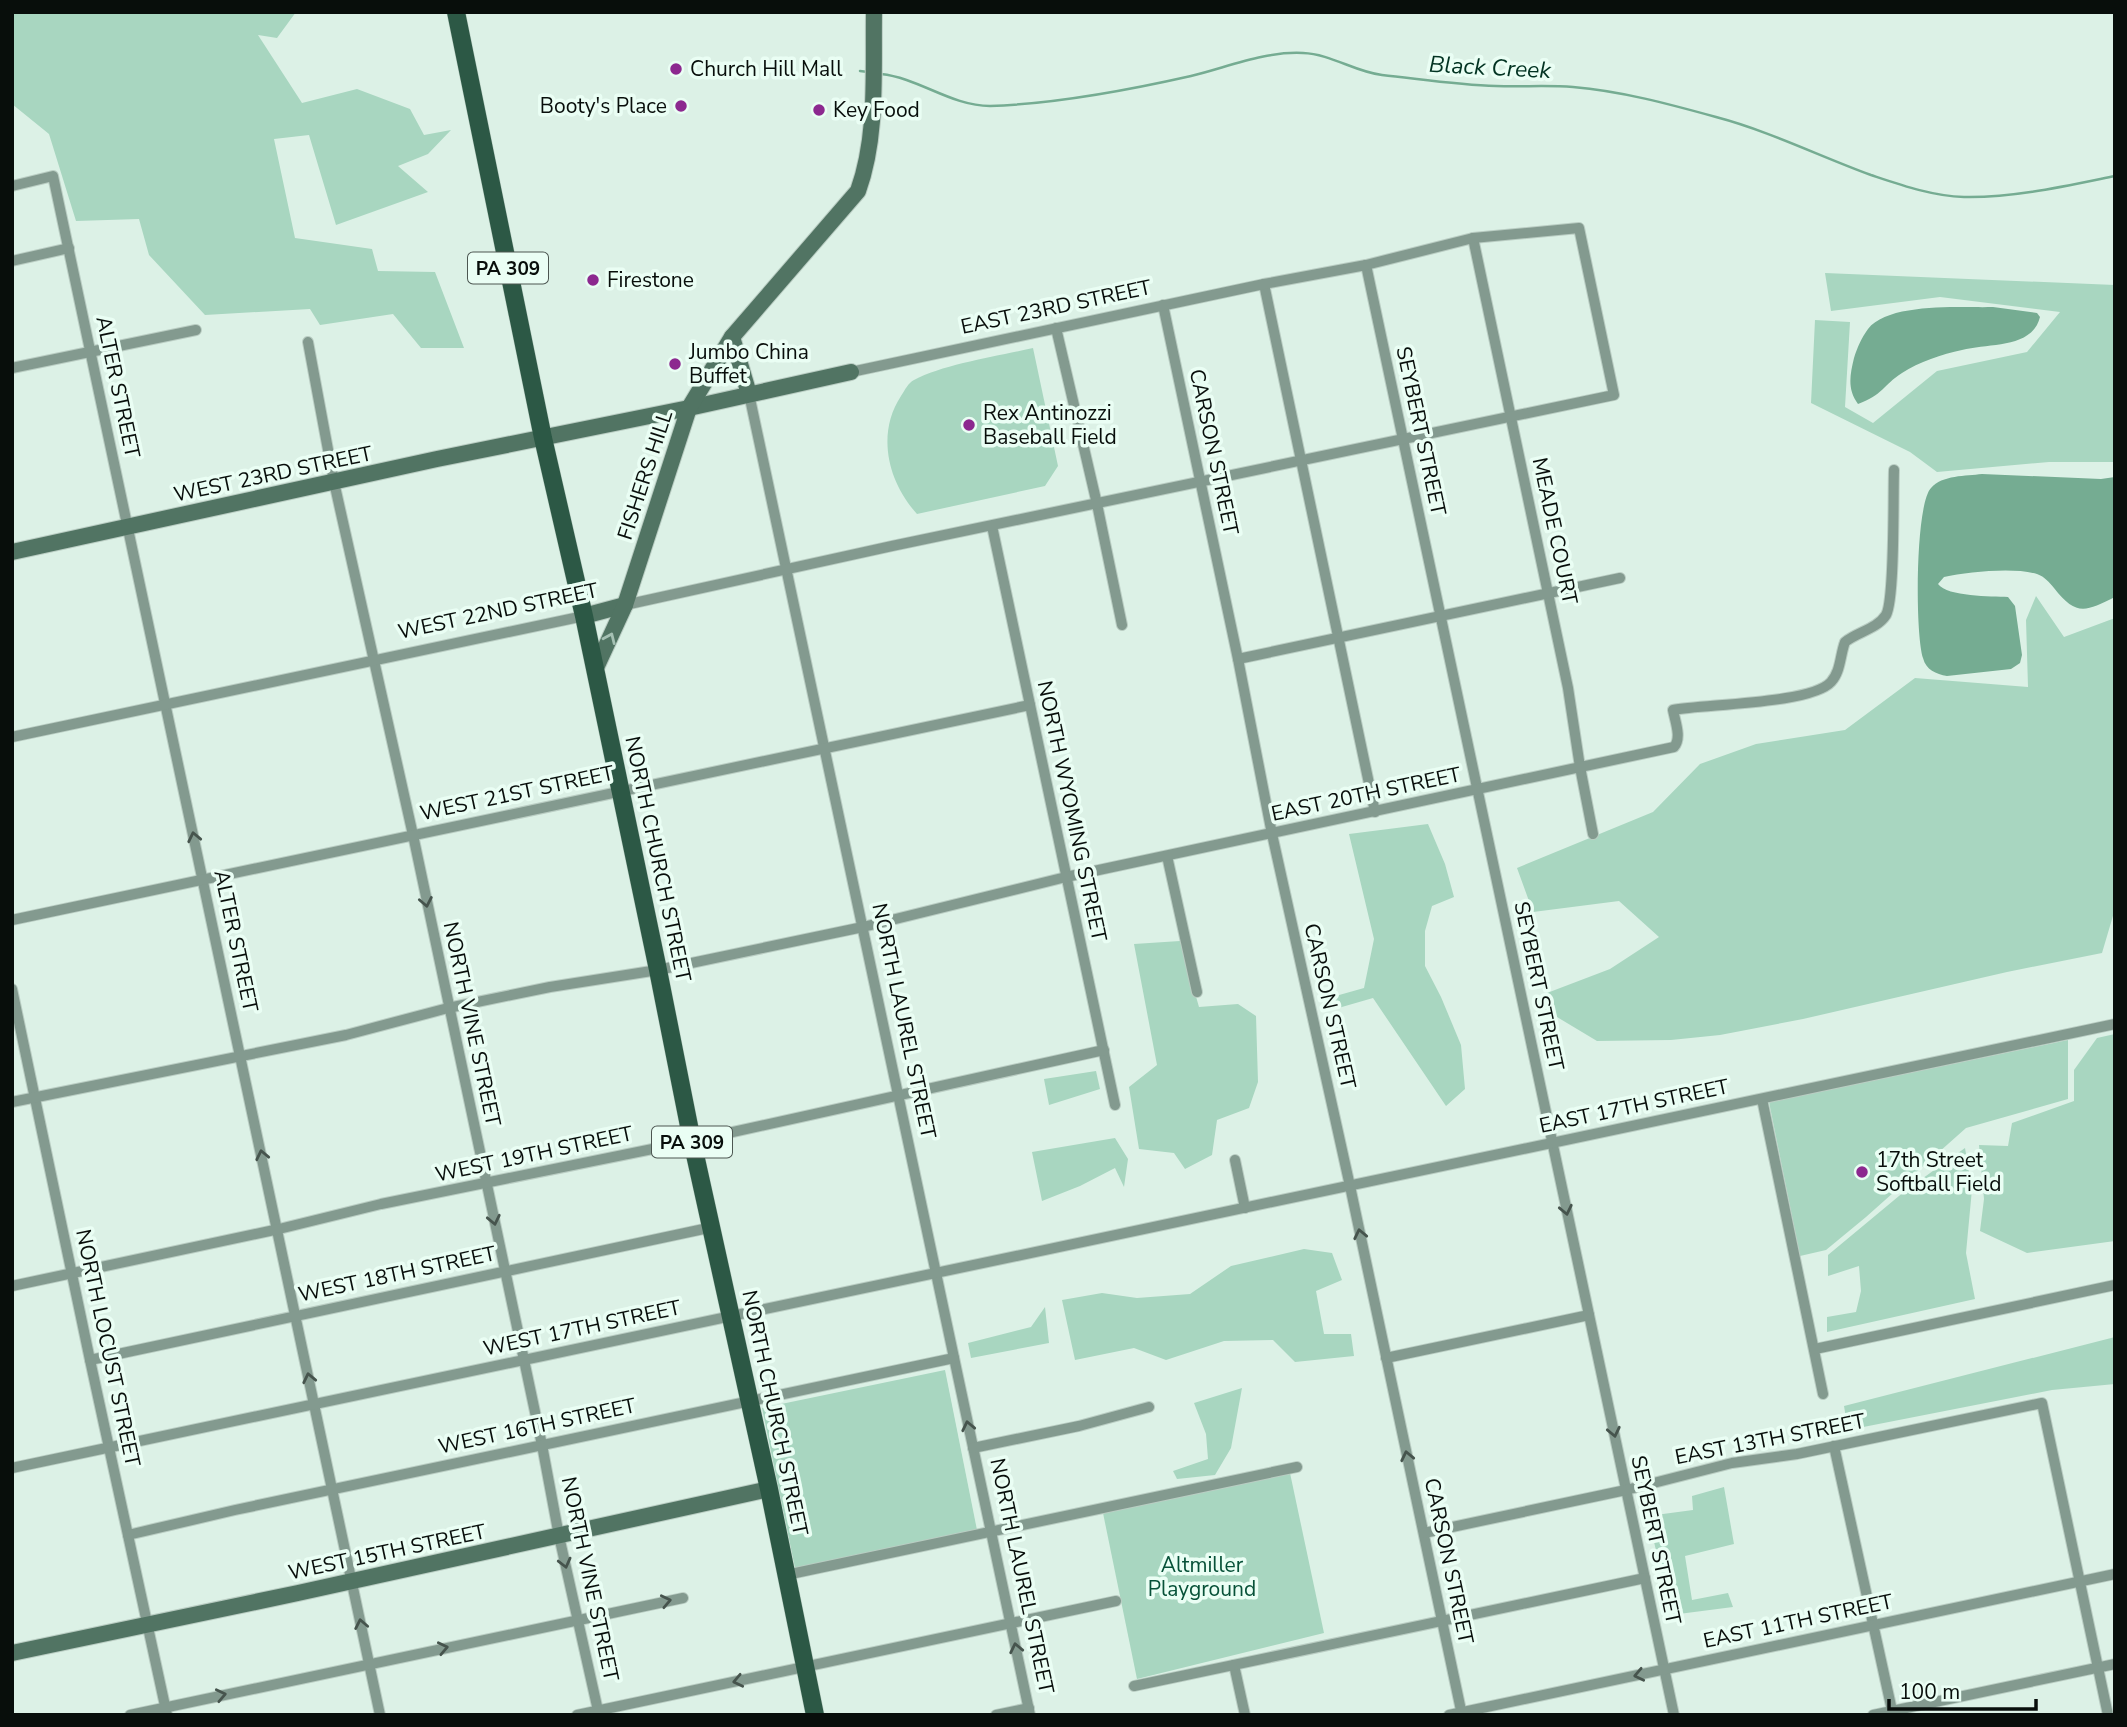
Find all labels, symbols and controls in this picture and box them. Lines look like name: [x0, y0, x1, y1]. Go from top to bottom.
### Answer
water label: Black Creek: [1428, 49, 1552, 86]
place label: Church Hill Mall: [690, 55, 843, 83]
marker: Church Hill Mall: [668, 61, 684, 77]
place label: Booty's Place: [540, 92, 667, 120]
place label: Key Food: [833, 96, 920, 124]
marker: Booty's Place: [673, 98, 689, 114]
marker: Key Food: [811, 102, 827, 118]
road number: PA 309: [468, 252, 548, 284]
place label: Firestone: [607, 266, 694, 294]
marker: Firestone: [585, 272, 601, 288]
street label: EAST 23RD STREET: [958, 273, 1154, 341]
street label: ALTER STREET: [89, 313, 147, 461]
place label: Jumbo China Buffet: [688, 338, 809, 390]
street label: SEYBERT STREET: [1389, 344, 1453, 518]
marker: Jumbo China Buffet: [667, 356, 683, 372]
street label: CARSON STREET: [1183, 366, 1245, 538]
place label: Rex Antinozzi Baseball Field: [983, 399, 1117, 451]
street label: FISHERS HILL: [611, 406, 679, 543]
marker: Rex Antinozzi Baseball Field: [961, 417, 977, 433]
street label: WEST 23RD STREET: [171, 439, 375, 509]
street label: MEADE COURT: [1526, 455, 1584, 608]
street label: WEST 22ND STREET: [395, 576, 601, 646]
one-way arrow: [602, 632, 616, 645]
street label: NORTH WYOMING STREET: [1031, 678, 1113, 944]
street label: NORTH CHURCH STREET: [618, 734, 698, 985]
street label: WEST 21ST STREET: [417, 759, 617, 827]
street label: EAST 20TH STREET: [1269, 760, 1464, 828]
one-way arrow: [187, 831, 202, 843]
street label: ALTER STREET: [207, 867, 265, 1015]
one-way arrow: [418, 896, 433, 908]
street label: SEYBERT STREET: [1507, 899, 1571, 1073]
street label: NORTH LAUREL STREET: [865, 901, 943, 1142]
street label: NORTH VINE STREET: [437, 919, 507, 1129]
street label: CARSON STREET: [1297, 920, 1363, 1092]
street label: EAST 17TH STREET: [1537, 1072, 1732, 1140]
street label: WEST 19TH STREET: [433, 1119, 636, 1189]
road number: PA 309: [652, 1126, 732, 1158]
place label: 17th Street Softball Field: [1876, 1146, 2001, 1198]
one-way arrow: [256, 1149, 271, 1161]
marker: 17th Street Softball Field: [1854, 1164, 1870, 1180]
one-way arrow: [1558, 1204, 1573, 1216]
one-way arrow: [486, 1214, 501, 1226]
street label: NORTH LOCUST STREET: [69, 1227, 147, 1470]
one-way arrow: [1354, 1228, 1368, 1240]
street label: WEST 18TH STREET: [296, 1239, 499, 1309]
street label: NORTH CHURCH STREET: [735, 1288, 815, 1539]
street label: WEST 17TH STREET: [481, 1293, 684, 1363]
one-way arrow: [302, 1372, 317, 1384]
street label: WEST 16TH STREET: [436, 1391, 639, 1461]
street label: EAST 13TH STREET: [1673, 1407, 1868, 1471]
one-way arrow: [962, 1420, 977, 1432]
one-way arrow: [1605, 1426, 1620, 1438]
one-way arrow: [1401, 1450, 1416, 1462]
street label: SEYBERT STREET: [1624, 1453, 1688, 1627]
street label: NORTH LAUREL STREET: [983, 1456, 1061, 1697]
street label: NORTH VINE STREET: [555, 1474, 625, 1684]
street label: CARSON STREET: [1418, 1475, 1480, 1647]
street label: WEST 15TH STREET: [286, 1517, 489, 1587]
park label: Altmiller Playground: [1148, 1551, 1256, 1603]
one-way arrow: [557, 1557, 572, 1569]
street label: EAST 11TH STREET: [1701, 1587, 1896, 1655]
one-way arrow: [660, 1595, 672, 1610]
one-way arrow: [355, 1618, 370, 1630]
one-way arrow: [437, 1642, 449, 1657]
one-way arrow: [1009, 1642, 1024, 1654]
one-way arrow: [1633, 1666, 1645, 1681]
scale bar: [1889, 1668, 2036, 1712]
one-way arrow: [732, 1672, 744, 1687]
text: 100 m: [1899, 1678, 1960, 1706]
one-way arrow: [215, 1689, 227, 1704]

